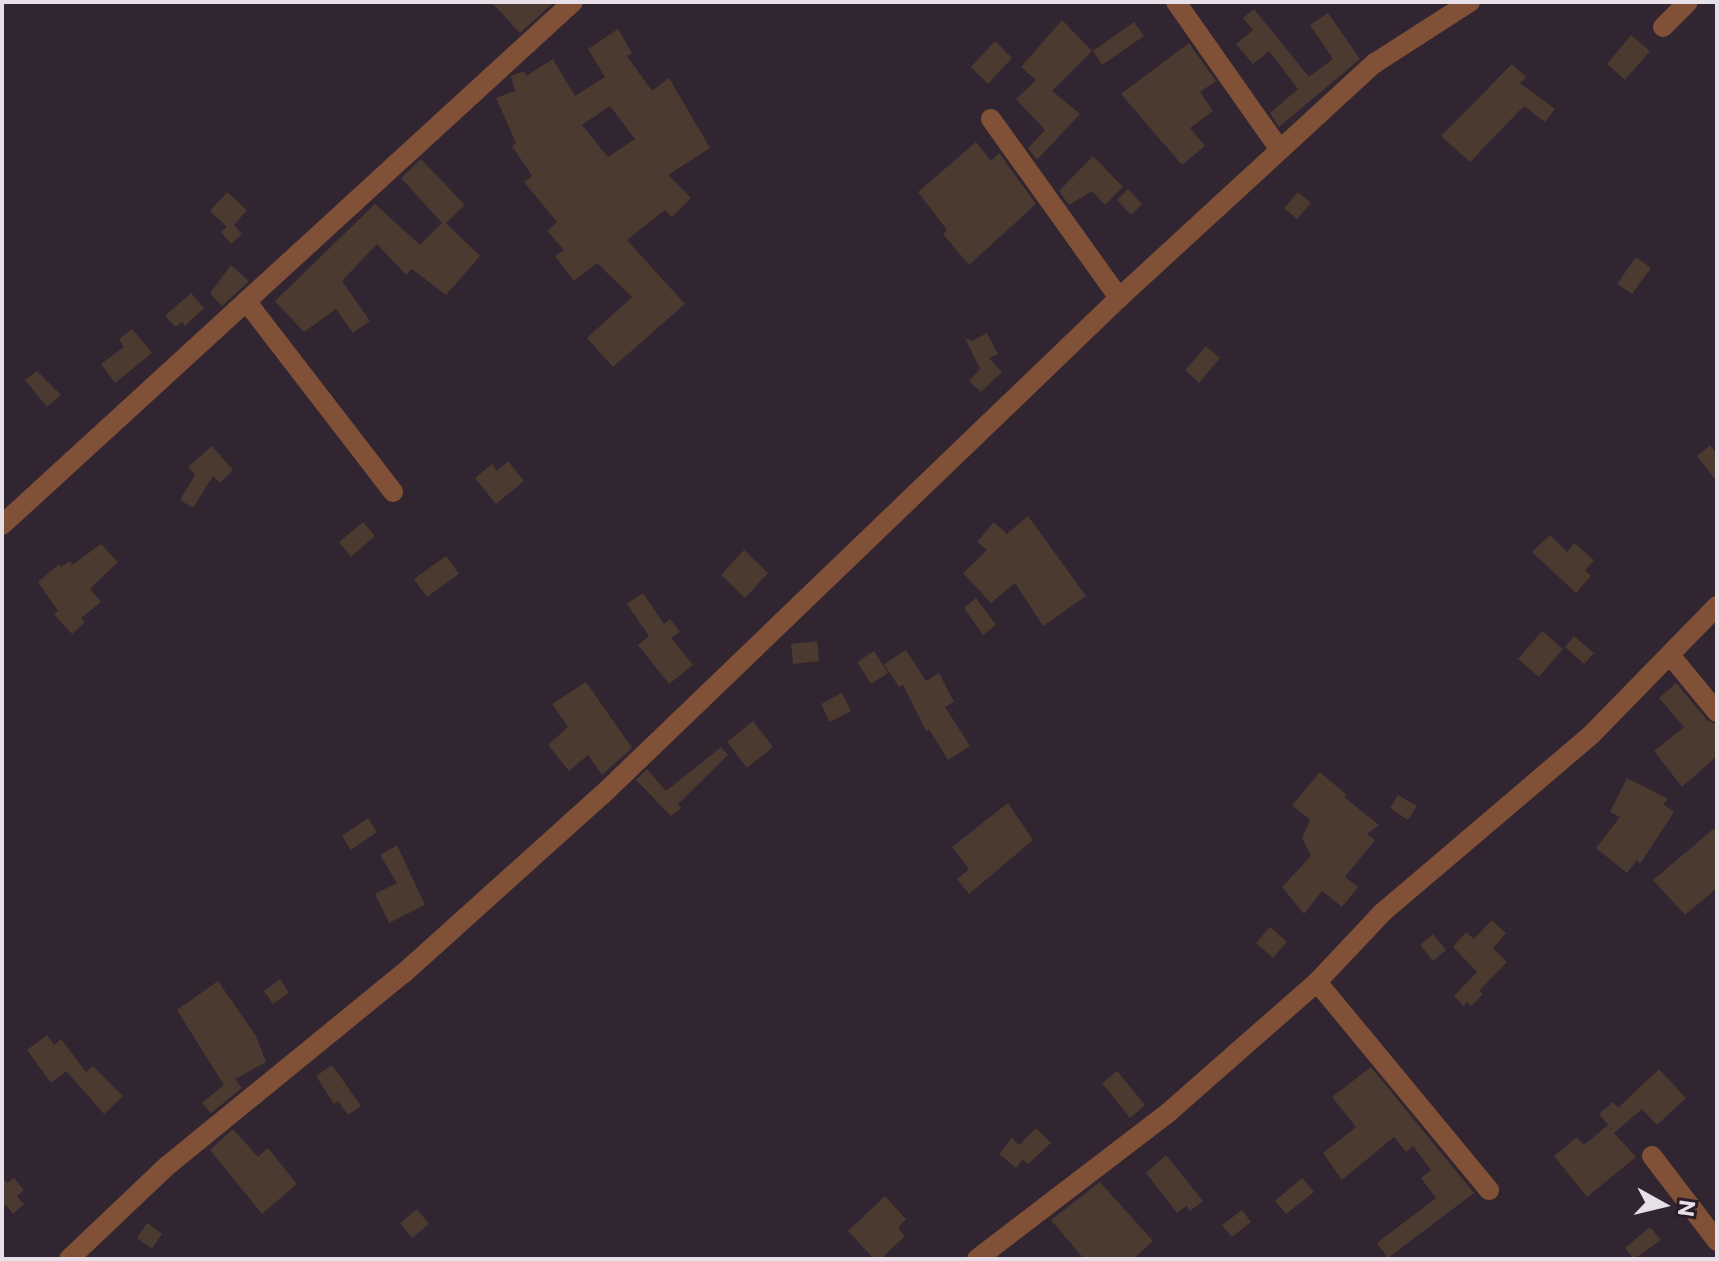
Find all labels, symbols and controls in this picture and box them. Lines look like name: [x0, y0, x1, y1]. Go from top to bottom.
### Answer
north arrow: [1623, 1165, 1703, 1245]
text: N: [1673, 1198, 1702, 1218]

